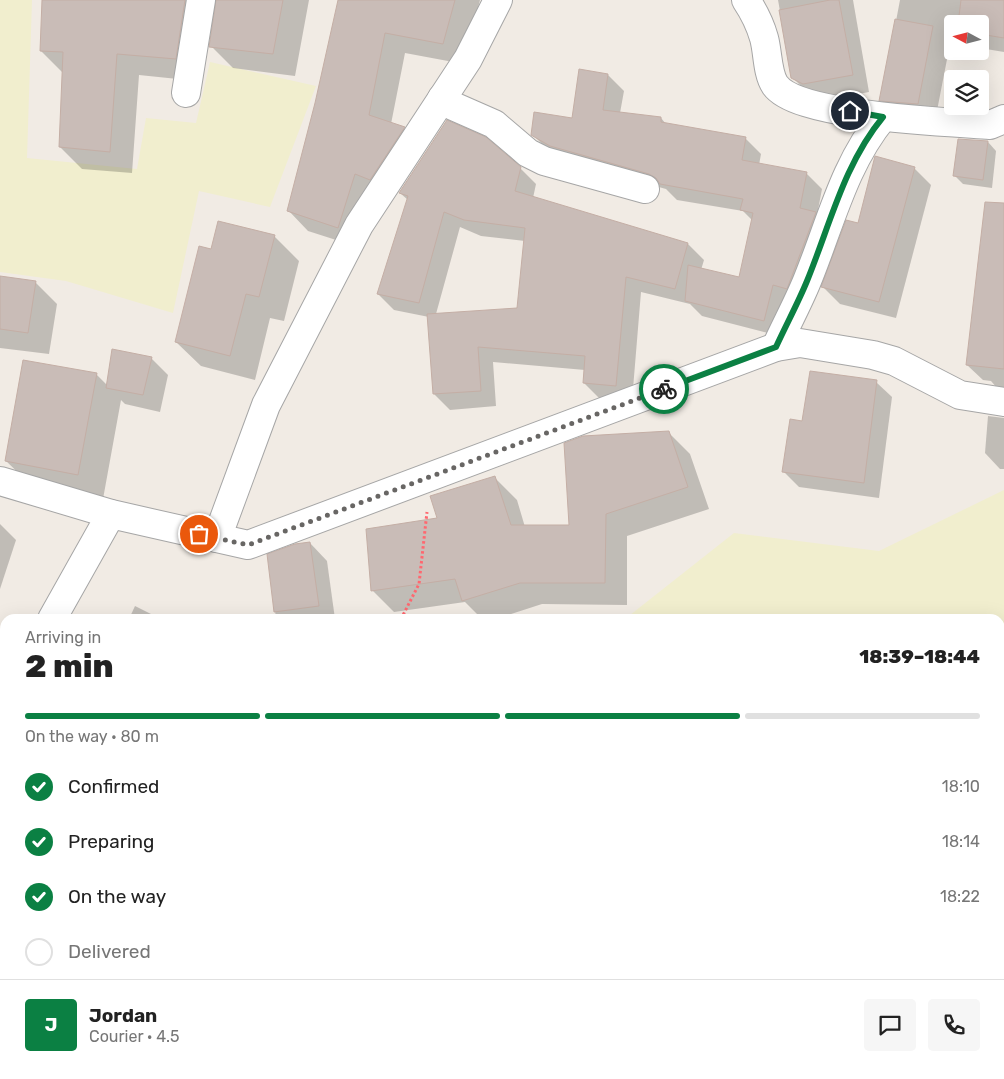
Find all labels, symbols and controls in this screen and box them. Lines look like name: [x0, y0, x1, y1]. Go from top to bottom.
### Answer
north arrow: [944, 15, 989, 60]
map controls: [944, 15, 989, 115]
button: layers: [944, 70, 989, 115]
pin: [829, 90, 871, 132]
icon: home: [836, 97, 864, 125]
courier: [639, 364, 689, 414]
icon: bike: [650, 375, 678, 403]
pin: [178, 513, 220, 555]
icon: bag: [185, 520, 213, 548]
text: Arriving in: [25, 628, 101, 647]
text: 18:39–18:44: [859, 645, 980, 668]
text: 2 min: [25, 647, 114, 685]
text: On the way · 80 m: [25, 727, 159, 746]
icon: check: [25, 773, 53, 801]
text: Confirmed: [68, 775, 159, 798]
text: 18:10: [942, 777, 980, 796]
icon: check: [25, 828, 53, 856]
text: Preparing: [68, 830, 154, 853]
text: 18:14: [942, 832, 980, 851]
icon: check: [25, 883, 53, 911]
text: On the way: [68, 885, 166, 908]
text: 18:22: [940, 887, 980, 906]
text: Delivered: [68, 940, 151, 963]
button: chat: [864, 999, 916, 1051]
button: phone: [928, 999, 980, 1051]
text: Jordan: [89, 1004, 157, 1027]
text: J: [45, 1013, 57, 1036]
text: Courier · 4.5: [89, 1027, 179, 1046]

